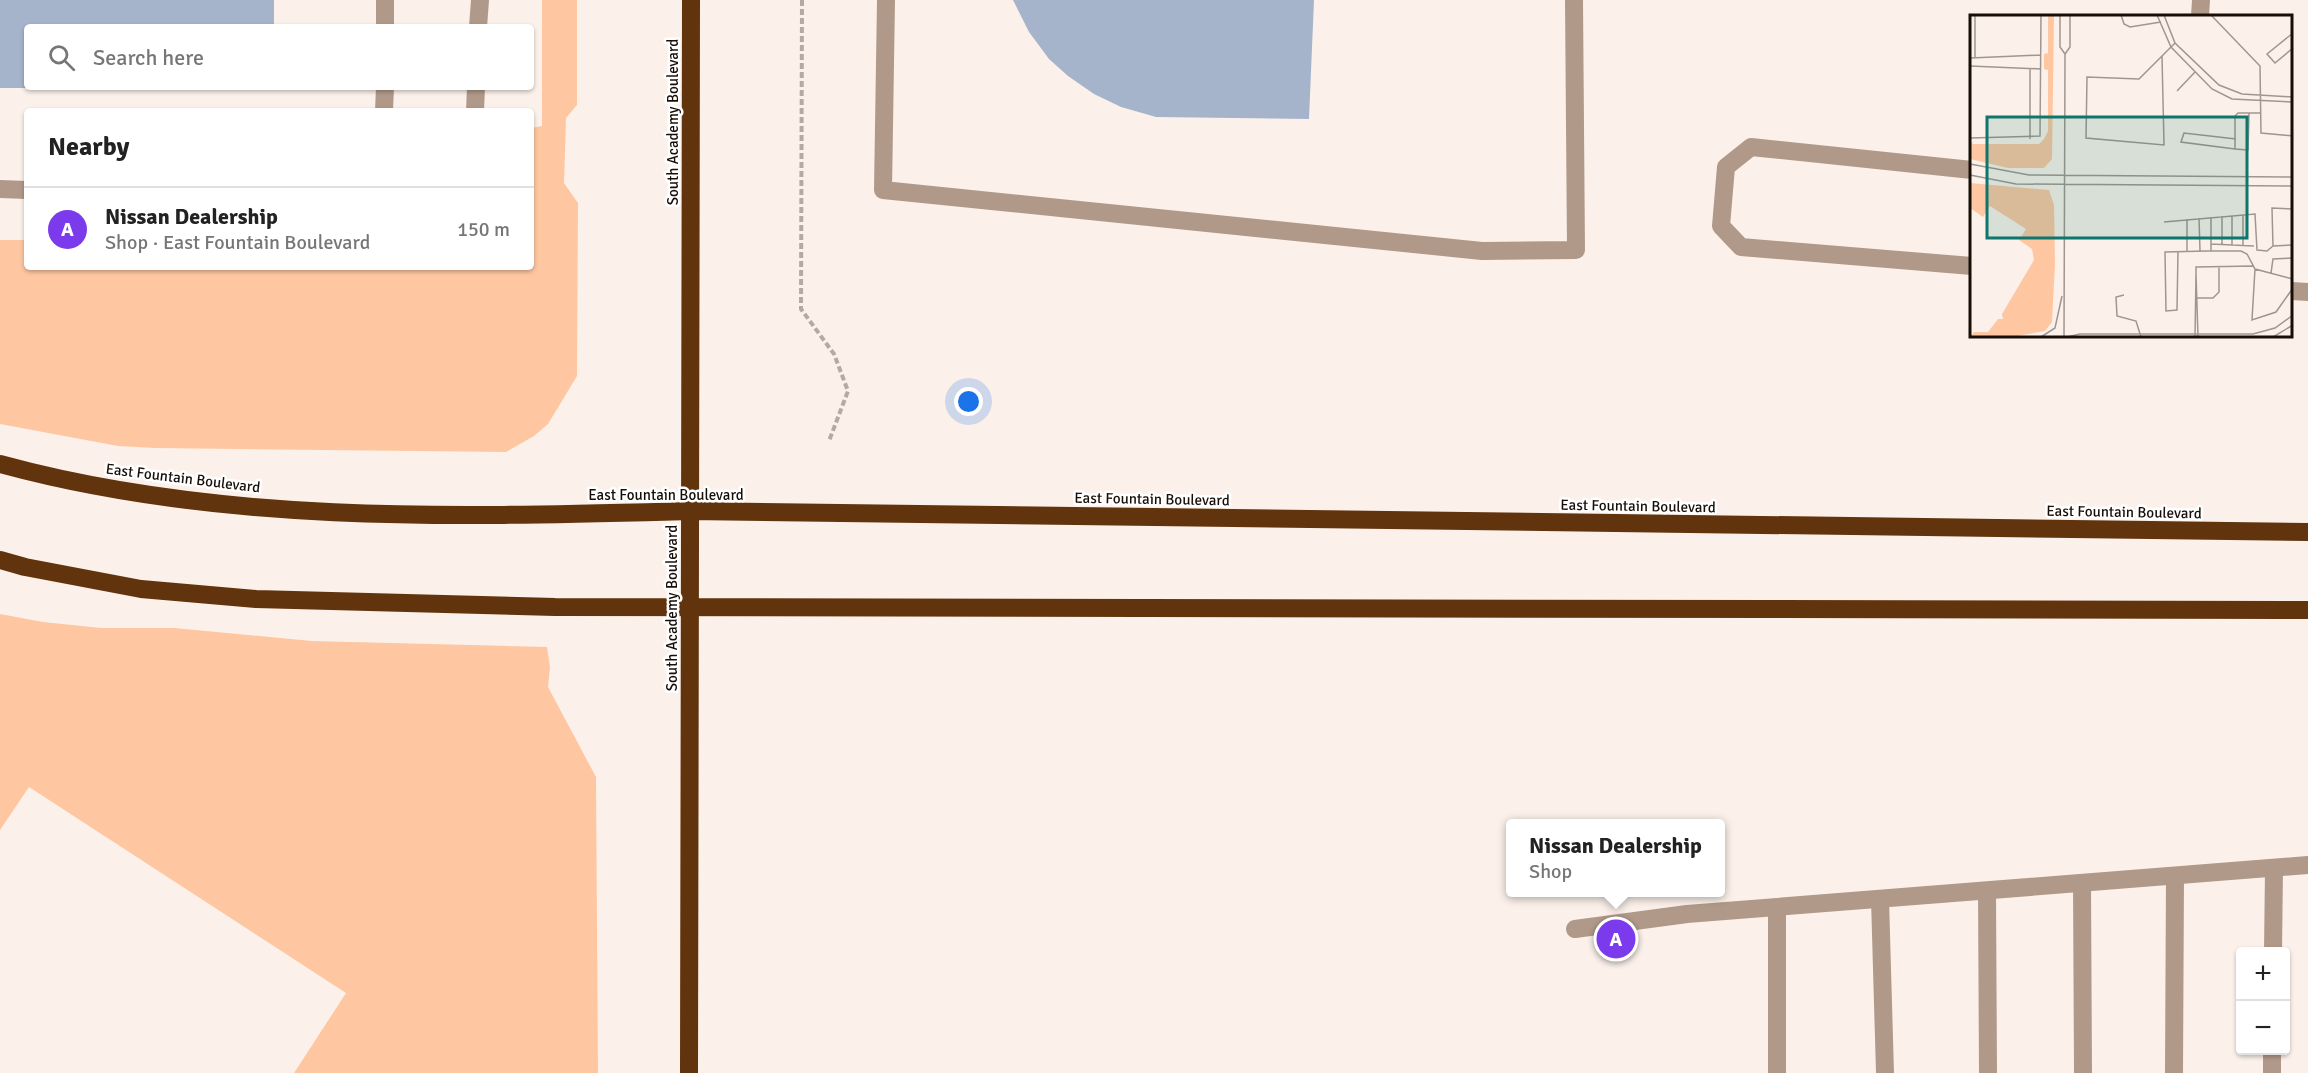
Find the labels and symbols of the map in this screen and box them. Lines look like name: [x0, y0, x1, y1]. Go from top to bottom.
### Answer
inset map: [1970, 15, 2293, 338]
street label: South Academy Boulevard: [664, 39, 682, 205]
your location: [954, 387, 983, 416]
street label: East Fountain Boulevard: [105, 460, 261, 496]
street label: East Fountain Boulevard: [588, 486, 744, 504]
street label: East Fountain Boulevard: [1074, 489, 1230, 509]
street label: East Fountain Boulevard: [1560, 496, 1716, 516]
street label: East Fountain Boulevard: [2046, 502, 2202, 522]
street label: South Academy Boulevard: [663, 525, 681, 691]
pin: A: [1596, 916, 1636, 962]

